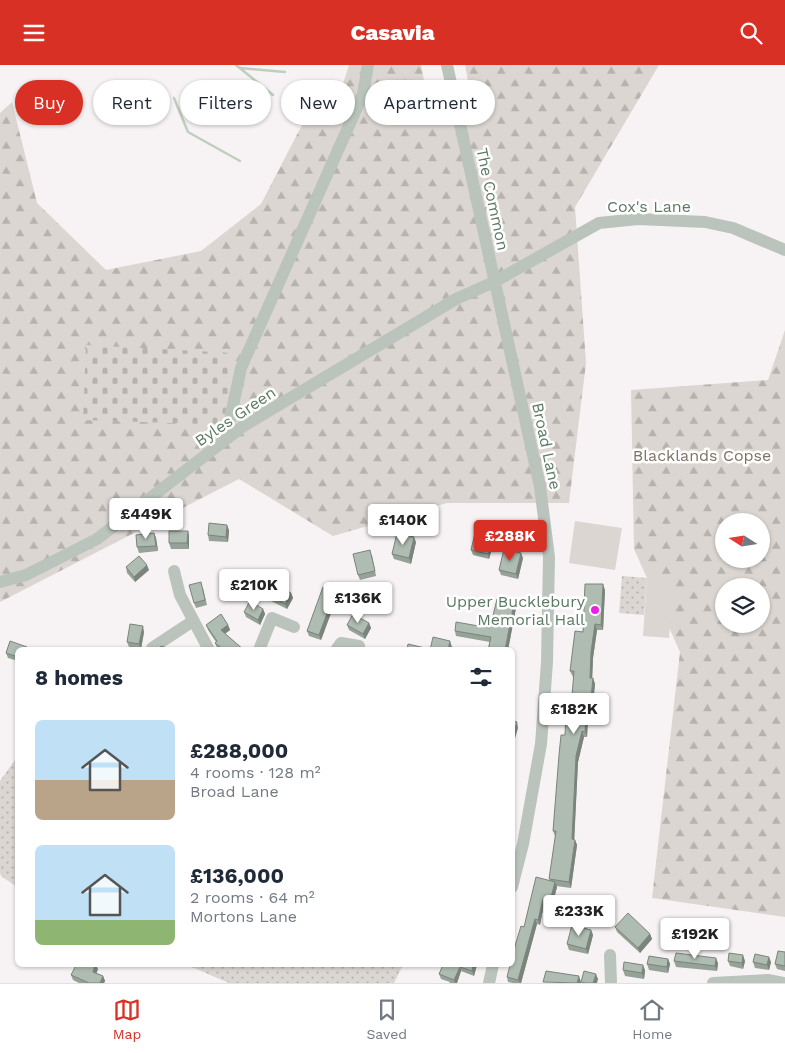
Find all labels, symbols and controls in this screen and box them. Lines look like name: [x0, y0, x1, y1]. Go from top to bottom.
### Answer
icon: menu: [20, 19, 48, 47]
icon: search: [737, 19, 765, 47]
text: Casavia: [350, 20, 435, 45]
chip: Buy: [15, 80, 83, 125]
chip: Rent: [93, 80, 170, 125]
chip: Filters: [180, 80, 271, 125]
chip: New: [281, 80, 355, 125]
chip: Apartment: [365, 80, 495, 125]
street label: The Common: [472, 146, 513, 252]
street label: Cox's Lane: [607, 197, 691, 216]
street label: Byles Green: [191, 383, 279, 450]
street label: Broad Lane: [528, 401, 565, 491]
park label: Blacklands Copse: [633, 446, 771, 465]
pin: £449K: [111, 497, 181, 540]
pin: £140K: [368, 503, 438, 546]
text: £449K: [120, 504, 172, 523]
text: £140K: [379, 510, 427, 529]
north arrow: [715, 513, 770, 567]
map controls: [715, 513, 770, 633]
pin: £288K: [475, 519, 545, 562]
text: £288K: [485, 526, 535, 545]
pin: £210K: [219, 569, 289, 611]
text: £210K: [230, 575, 278, 594]
button: layers: [715, 578, 770, 633]
pin: £136K: [323, 581, 393, 624]
text: £136K: [334, 588, 382, 607]
place label: Upper Bucklebury Memorial Hall: [446, 592, 586, 629]
marker: Upper Bucklebury Memorial Hall: [589, 604, 601, 616]
icon: filters: [467, 663, 495, 691]
text: 8 homes: [35, 665, 123, 690]
pin: £182K: [539, 693, 609, 735]
text: £182K: [550, 699, 598, 718]
text: £288,000: [190, 738, 288, 763]
icon: home: [75, 740, 135, 800]
text: 4 rooms · 128 m²: [190, 763, 321, 782]
text: Broad Lane: [190, 782, 279, 801]
text: £136,000: [190, 863, 284, 888]
icon: home: [75, 865, 135, 925]
text: 2 rooms · 64 m²: [190, 888, 315, 907]
pin: £233K: [544, 895, 614, 937]
text: £233K: [554, 901, 604, 920]
text: Mortons Lane: [190, 907, 297, 926]
pin: £192K: [660, 917, 730, 960]
text: £192K: [671, 924, 719, 943]
tab: Map: [113, 996, 141, 1042]
tab: Saved: [366, 996, 407, 1042]
tab: Home: [632, 996, 672, 1042]

